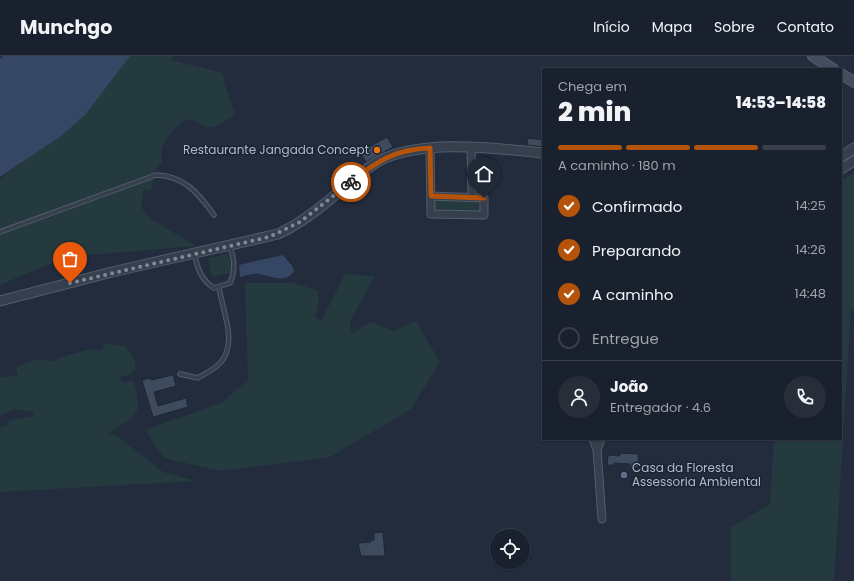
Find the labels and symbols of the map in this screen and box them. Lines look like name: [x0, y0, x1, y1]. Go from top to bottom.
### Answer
place label: Restaurante Jangada Concept: [183, 141, 369, 158]
marker: Restaurante Jangada Concept: [372, 145, 382, 155]
pin: [467, 157, 501, 198]
courier: [331, 162, 371, 202]
pin: [53, 242, 87, 283]
place label: Casa da Floresta Assessoria Ambiental: [632, 459, 761, 490]
marker: Casa da Floresta Assessoria Ambiental: [619, 470, 629, 480]

